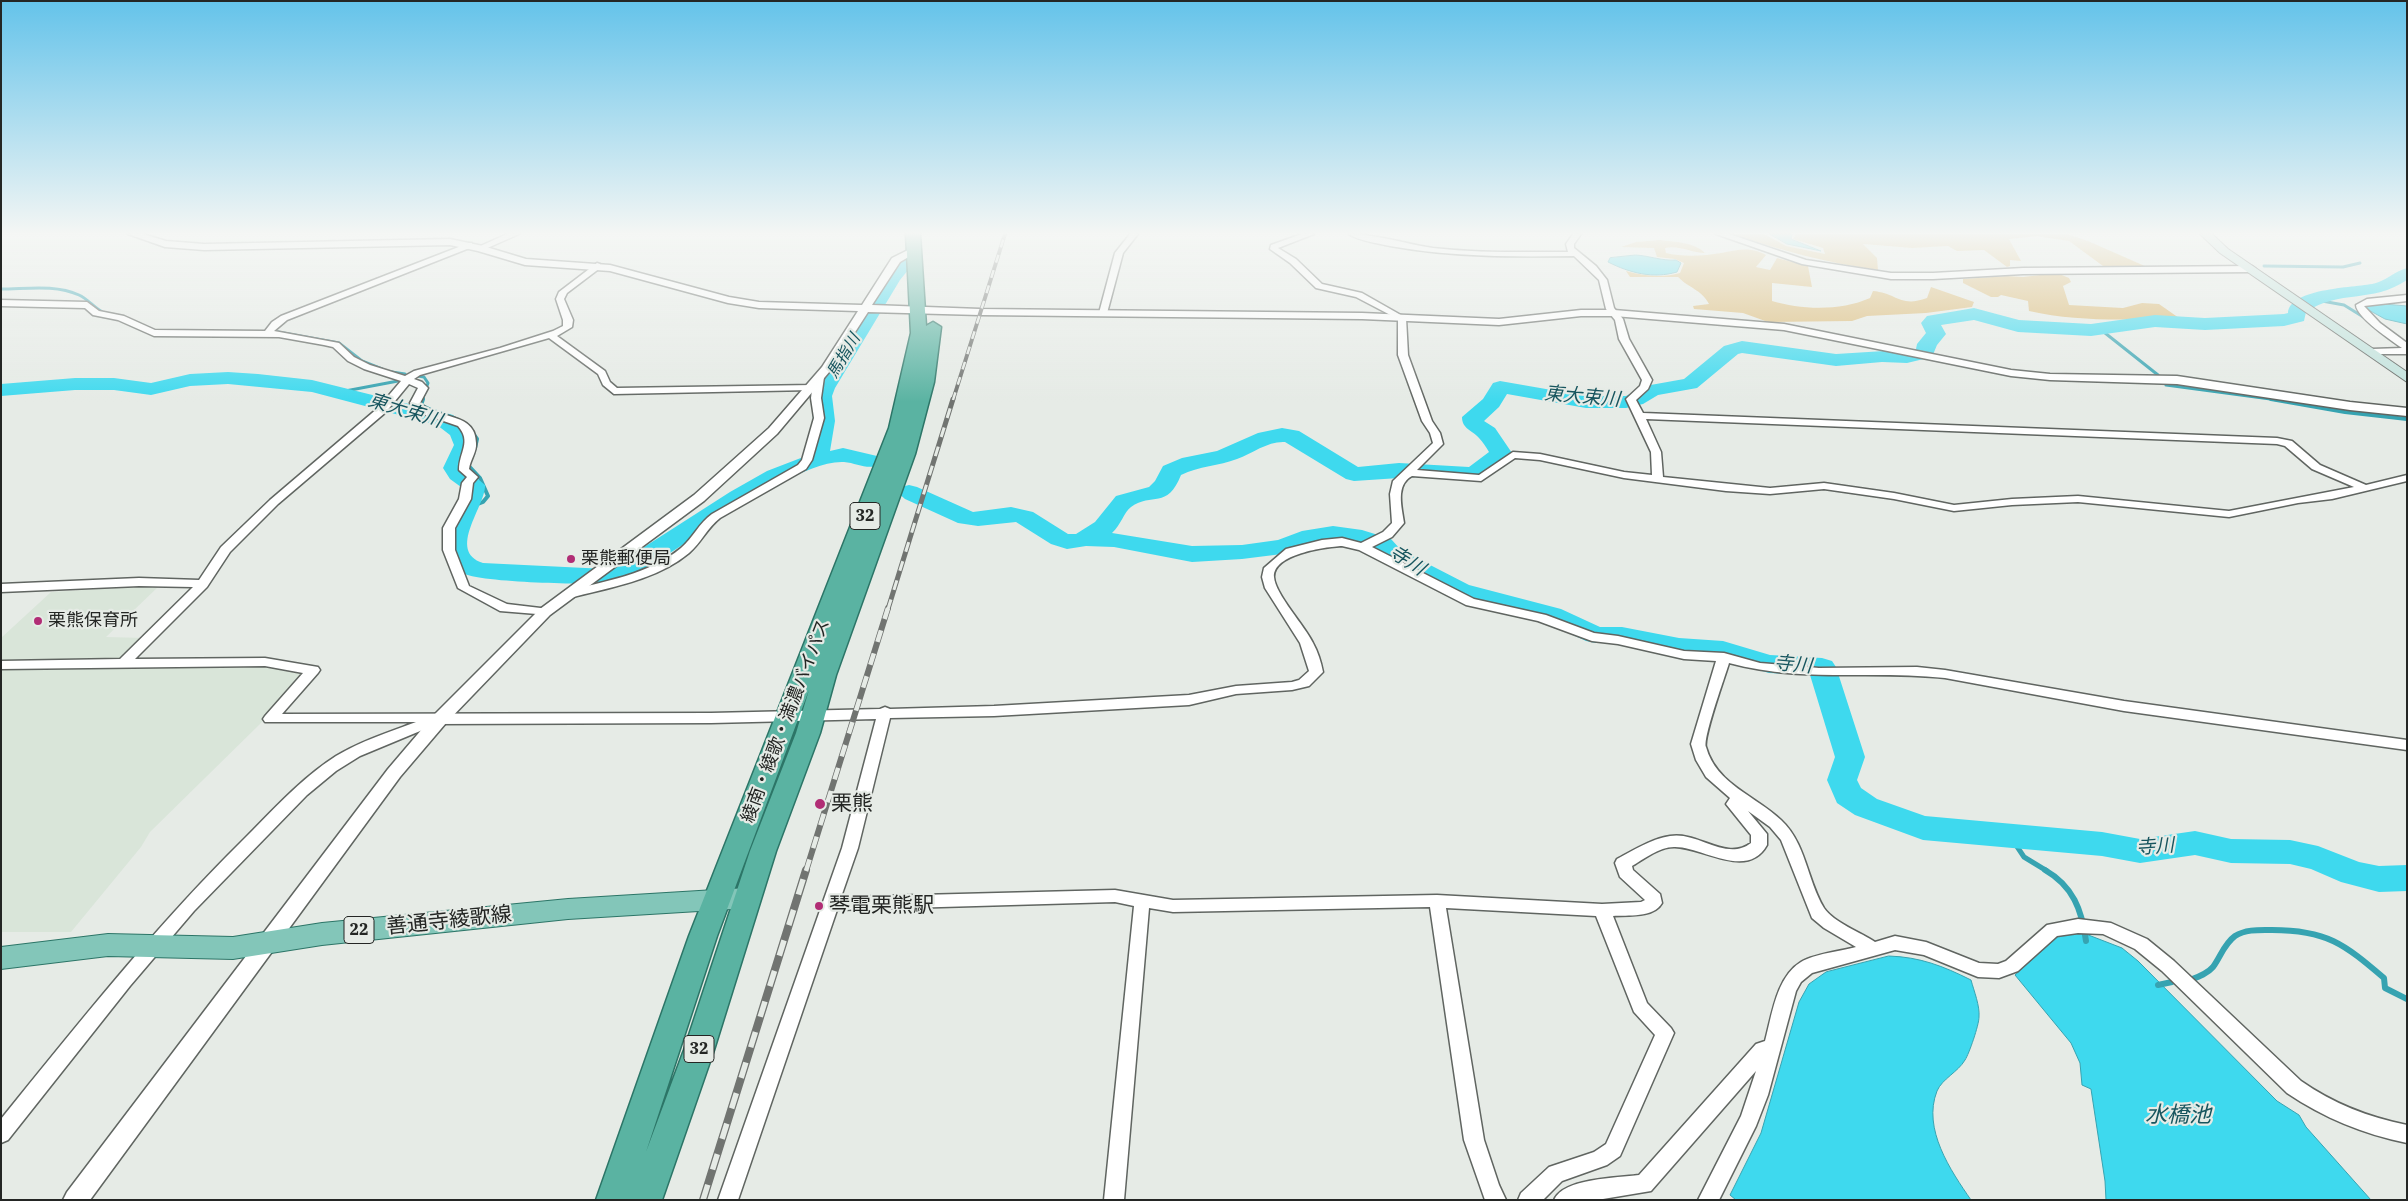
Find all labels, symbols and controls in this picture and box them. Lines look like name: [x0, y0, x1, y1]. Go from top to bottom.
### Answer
water label: 馬指川: [823, 330, 865, 382]
water label: 東大束川: [1543, 382, 1621, 412]
water label: 東大束川: [365, 389, 445, 433]
road number: 32: [850, 502, 880, 530]
water label: 寺川: [1385, 541, 1429, 581]
place label: 栗熊郵便局: [581, 548, 671, 570]
marker: 栗熊郵便局: [565, 553, 577, 565]
place label: 栗熊保育所: [48, 610, 138, 632]
marker: 栗熊保育所: [32, 615, 44, 627]
street label: 綾南・綾歌・満濃バイパス: [737, 616, 835, 826]
water label: 寺川: [1773, 652, 1813, 678]
place label: 栗熊: [831, 791, 873, 817]
marker: 栗熊: [813, 797, 827, 811]
water label: 寺川: [2135, 834, 2175, 860]
place label: 琴電栗熊駅: [829, 893, 934, 919]
marker: 琴電栗熊駅: [813, 900, 825, 912]
street label: 善通寺綾歌線: [385, 902, 513, 940]
road number: 22: [344, 916, 374, 944]
road number: 32: [684, 1036, 714, 1062]
water label: 水橋池: [2145, 1103, 2211, 1129]

